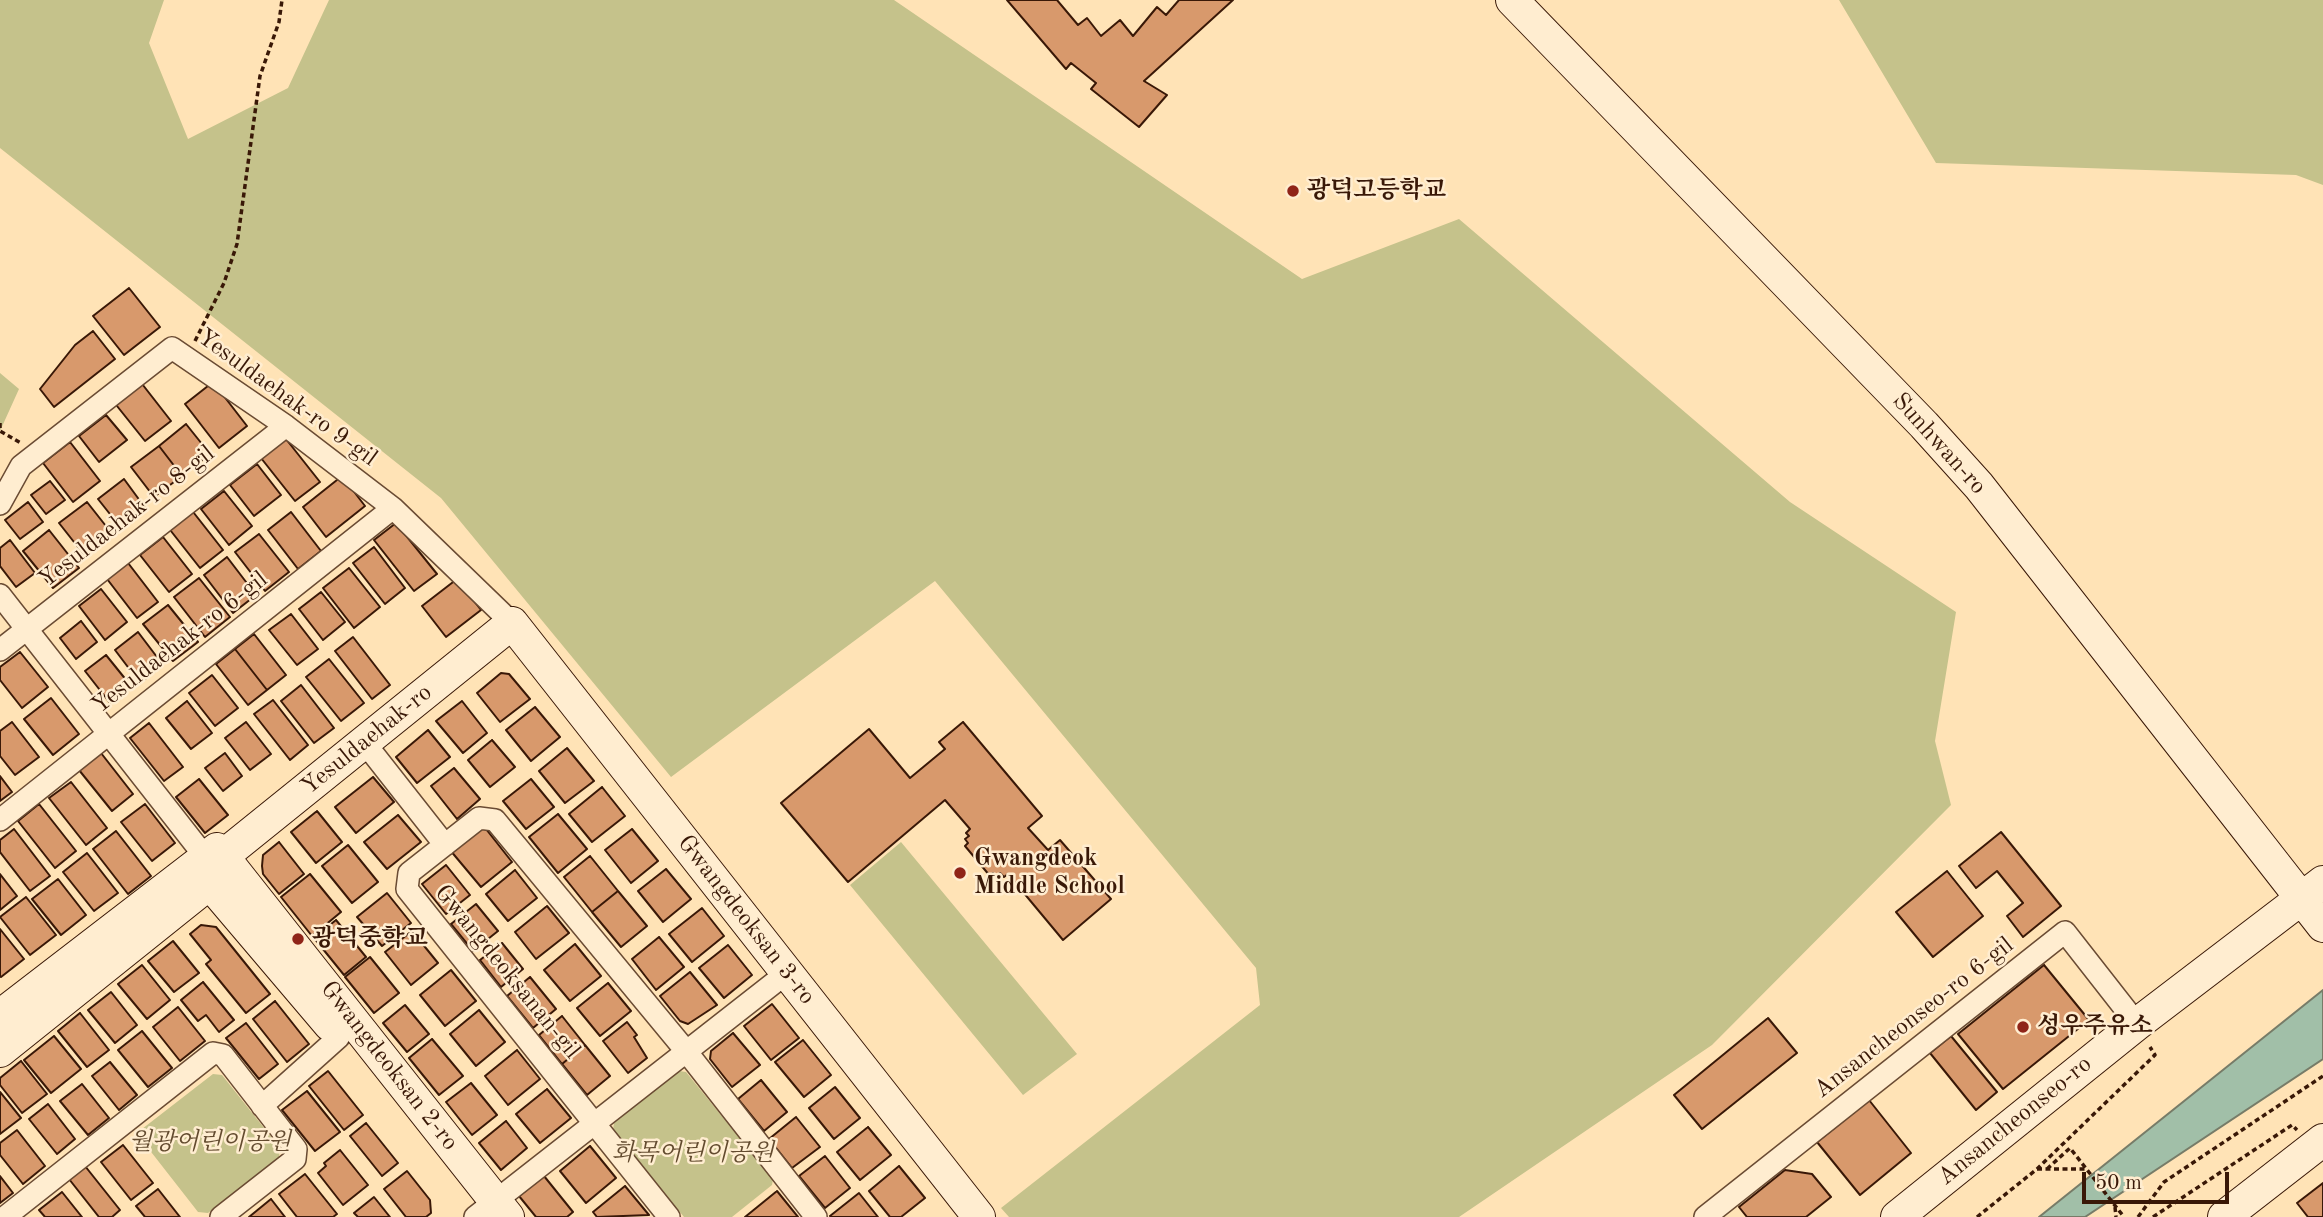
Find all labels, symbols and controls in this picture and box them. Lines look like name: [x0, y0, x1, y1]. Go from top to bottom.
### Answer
place label: 광덕고등학교: [1307, 177, 1446, 205]
marker: 광덕고등학교: [1285, 183, 1301, 199]
street label: Yesuldaehak-ro 9-gil: [191, 323, 383, 473]
street label: Sunhwan-ro: [1886, 387, 1992, 501]
street label: Yesuldaehak-ro 8-gil: [33, 439, 221, 595]
street label: Yesuldaehak-ro 6-gil: [86, 565, 274, 721]
street label: Yesuldaehak-ro: [296, 678, 438, 802]
street label: Gwangdeoksan 3-ro: [671, 829, 821, 1011]
place label: Gwangdeok Middle School: [974, 845, 1125, 901]
marker: Gwangdeok Middle School: [952, 865, 968, 881]
street label: Gwangdeoksanan-gil: [428, 879, 586, 1065]
place label: 광덕중학교: [312, 925, 428, 953]
marker: 광덕중학교: [290, 931, 306, 947]
street label: Ansancheonseo-ro 6-gil: [1808, 931, 2020, 1105]
street label: Gwangdeoksan 2-ro: [314, 975, 464, 1157]
place label: 성우주유소: [2037, 1013, 2153, 1041]
marker: 성우주유소: [2015, 1019, 2031, 1035]
street label: Ansancheonseo-ro: [1932, 1050, 2098, 1192]
park label: 월광어린이공원: [129, 1129, 291, 1157]
park label: 화목어린이공원: [612, 1140, 774, 1168]
scale bar: [2085, 1158, 2232, 1202]
text: 50 m: [2095, 1173, 2142, 1194]

